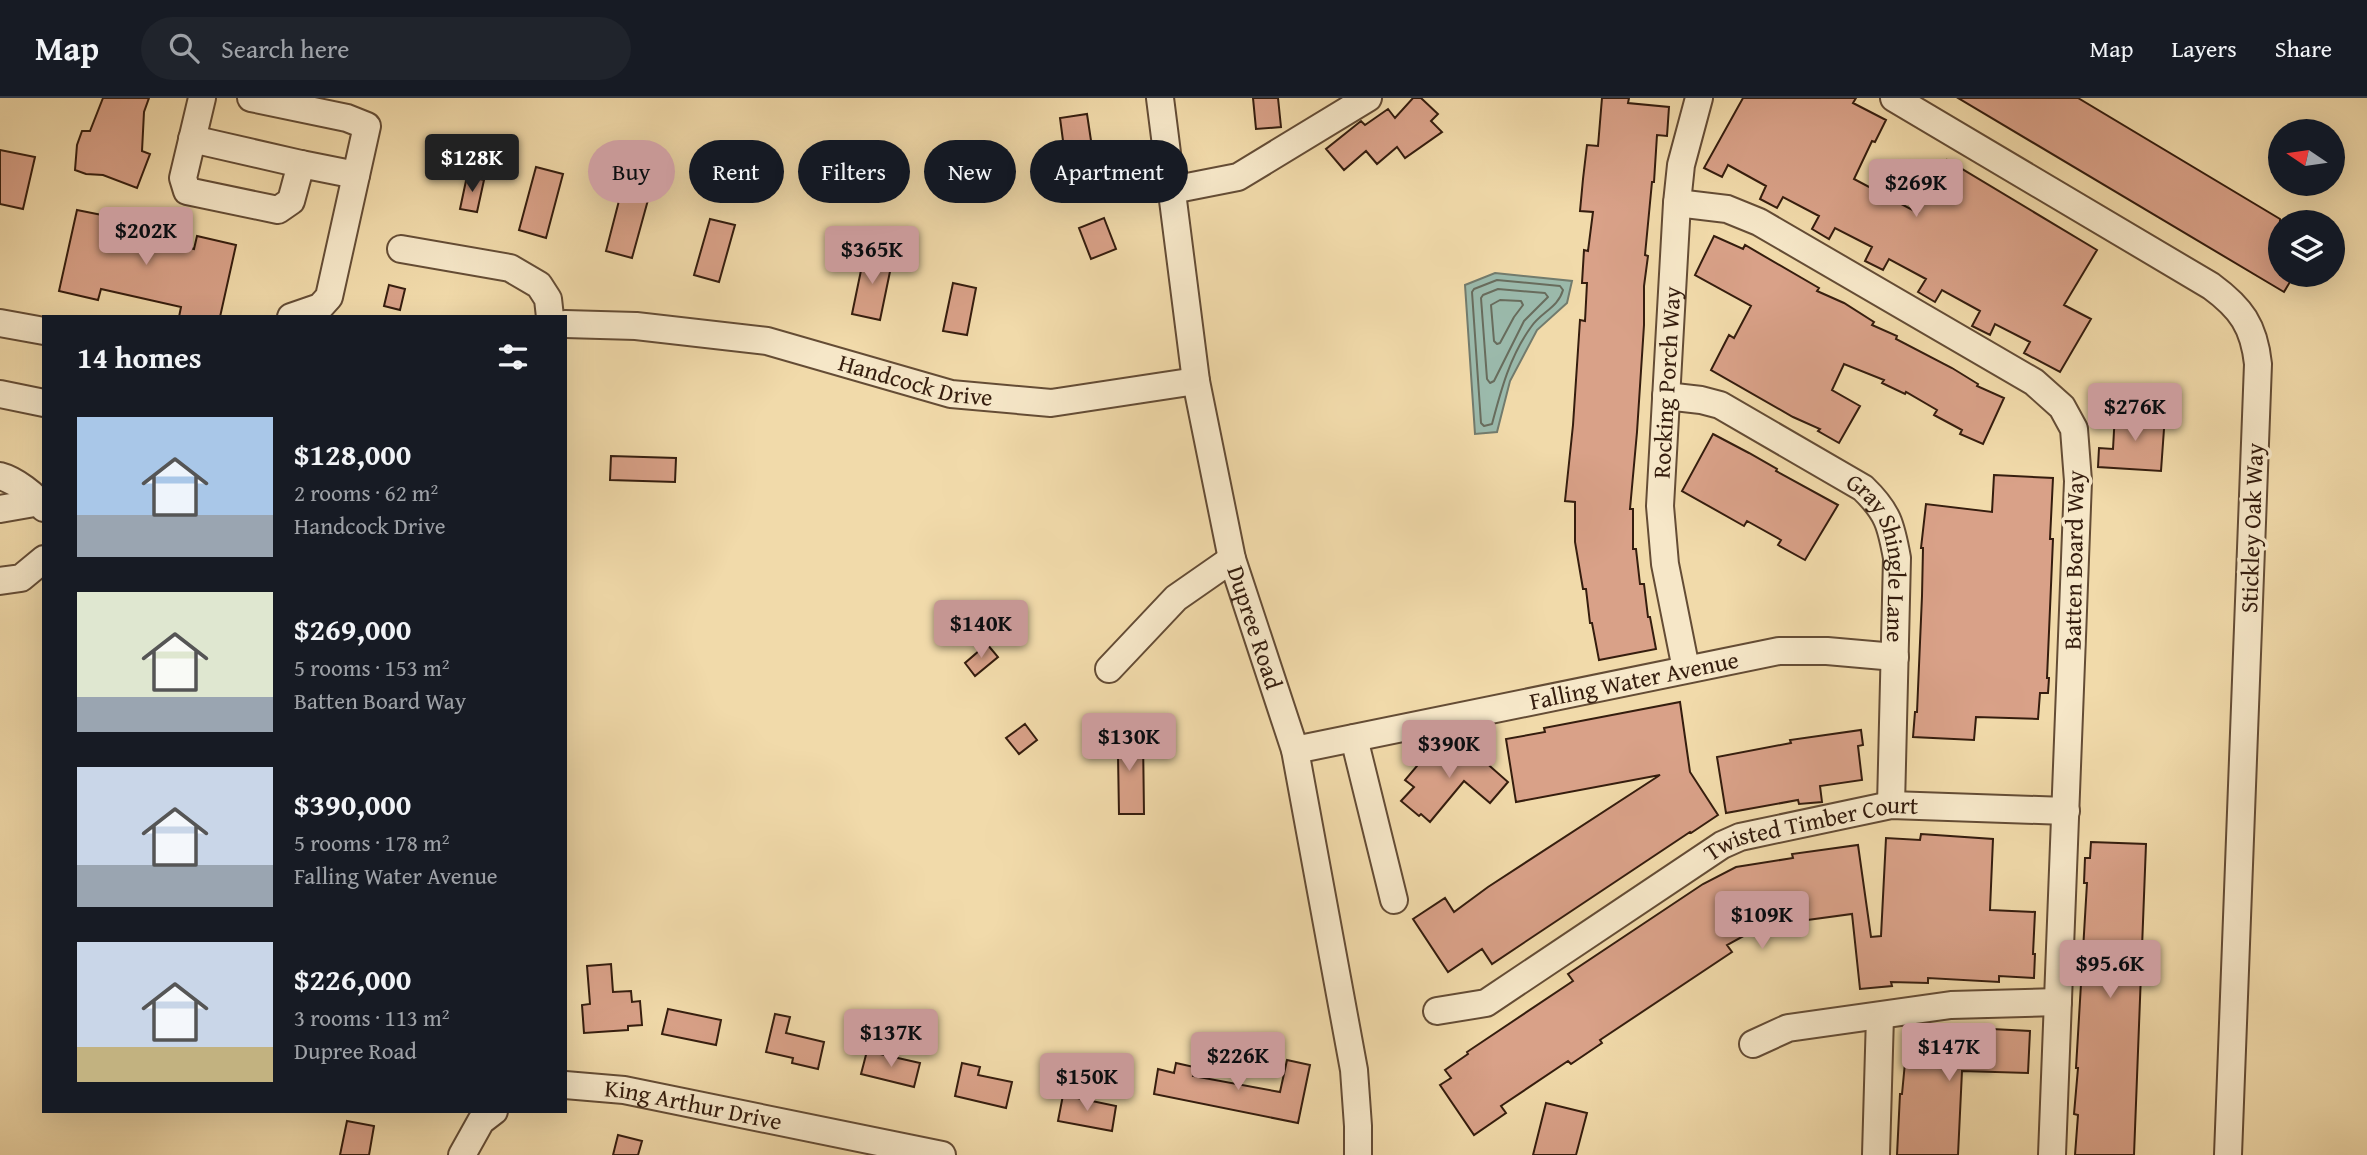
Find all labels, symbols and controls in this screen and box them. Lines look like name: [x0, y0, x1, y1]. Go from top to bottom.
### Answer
search box: [141, 17, 631, 80]
text: Map: [35, 24, 99, 72]
icon: search: [165, 29, 203, 67]
text: Search here: [221, 29, 349, 68]
text: Map: [2090, 31, 2133, 66]
text: Layers: [2171, 31, 2237, 66]
text: Share: [2275, 31, 2332, 66]
north arrow: [2268, 119, 2345, 196]
map controls: [2268, 119, 2345, 287]
pin: $128K: [423, 134, 521, 194]
text: $128K: [441, 140, 503, 173]
chip: Buy: [588, 140, 675, 203]
chip: Rent: [689, 140, 784, 203]
chip: Filters: [798, 140, 910, 203]
chip: New: [924, 140, 1016, 203]
chip: Apartment: [1030, 140, 1188, 203]
pin: $269K: [1867, 159, 1965, 219]
text: $269K: [1885, 165, 1947, 198]
pin: $202K: [97, 208, 195, 267]
button: layers: [2268, 210, 2345, 287]
text: $202K: [115, 213, 177, 246]
pin: $365K: [823, 226, 921, 286]
text: $365K: [841, 232, 903, 265]
street label: Rocking Porch Way: [1644, 285, 1689, 480]
text: 14 homes: [77, 335, 202, 379]
icon: filters: [494, 338, 532, 376]
street label: Handcock Drive: [834, 344, 994, 415]
pin: $276K: [2086, 384, 2184, 443]
text: $276K: [2104, 389, 2166, 422]
text: $128,000: [294, 432, 411, 476]
street label: Stickley Oak Way: [2231, 442, 2272, 614]
icon: home: [133, 445, 217, 529]
street label: Gray Shingle Lane: [1840, 464, 1915, 643]
street label: Batten Board Way: [2054, 470, 2093, 650]
text: 2 rooms · 62 m²: [294, 476, 438, 509]
text: Handcock Drive: [294, 509, 445, 542]
street label: Dupree Road: [1218, 561, 1292, 694]
pin: $140K: [932, 601, 1030, 660]
text: $140K: [950, 606, 1012, 639]
text: $269,000: [294, 607, 411, 651]
icon: home: [133, 620, 217, 704]
street label: Falling Water Avenue: [1526, 642, 1742, 719]
text: 5 rooms · 153 m²: [294, 651, 449, 684]
text: Batten Board Way: [294, 684, 466, 717]
pin: $130K: [1080, 714, 1178, 773]
text: $130K: [1098, 719, 1160, 752]
pin: $390K: [1400, 720, 1498, 780]
text: $390K: [1418, 726, 1480, 759]
text: $390,000: [294, 782, 411, 826]
street label: Twisted Timber Court: [1696, 787, 1919, 870]
icon: home: [133, 795, 217, 879]
text: 5 rooms · 178 m²: [294, 826, 449, 859]
text: Falling Water Avenue: [294, 859, 498, 892]
pin: $109K: [1713, 892, 1811, 951]
text: $109K: [1731, 897, 1793, 930]
pin: $95.6K: [2053, 940, 2167, 1000]
text: $95.6K: [2076, 946, 2144, 979]
text: $226,000: [294, 957, 411, 1001]
icon: home: [133, 970, 217, 1054]
text: 3 rooms · 113 m²: [294, 1001, 449, 1034]
pin: $137K: [842, 1010, 940, 1069]
text: $137K: [860, 1015, 922, 1048]
pin: $147K: [1900, 1024, 1998, 1083]
text: $147K: [1918, 1029, 1980, 1062]
pin: $226K: [1189, 1032, 1287, 1092]
text: Dupree Road: [294, 1034, 417, 1067]
text: $226K: [1207, 1038, 1269, 1071]
pin: $150K: [1038, 1054, 1136, 1113]
text: $150K: [1056, 1059, 1118, 1092]
street label: King Arthur Drive: [603, 1070, 785, 1139]

